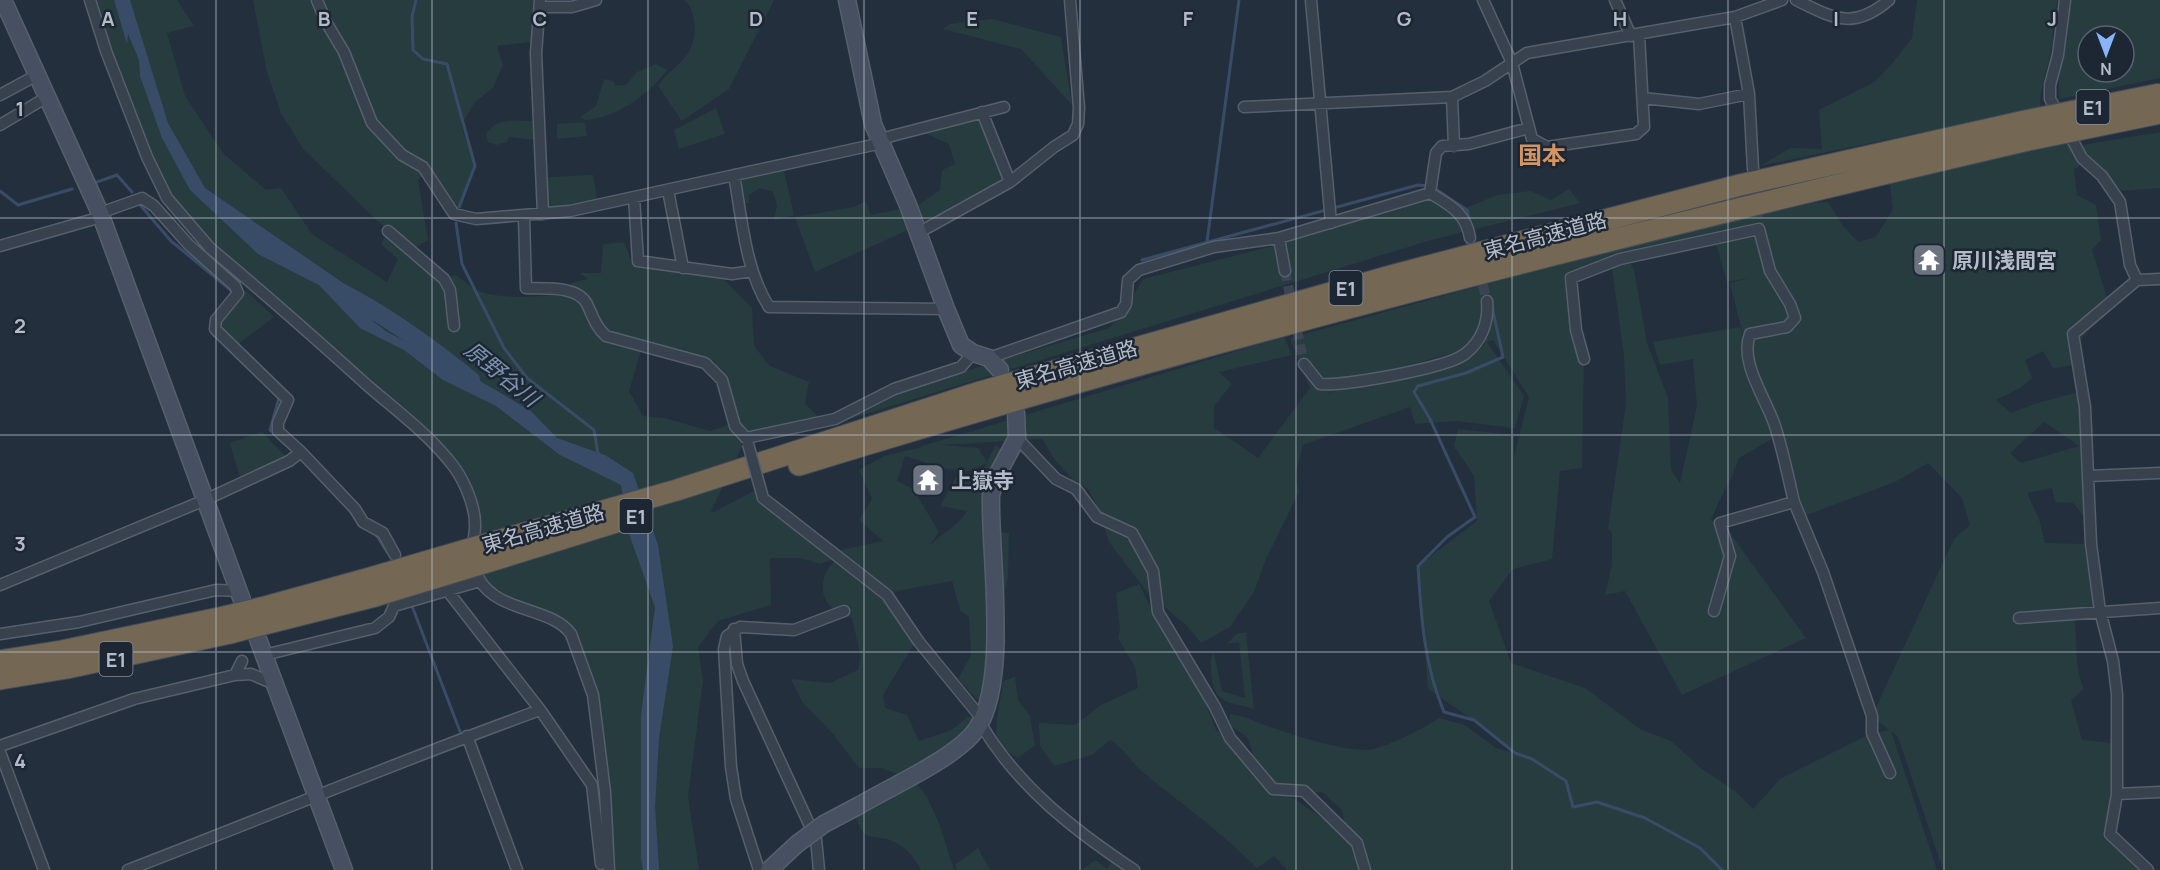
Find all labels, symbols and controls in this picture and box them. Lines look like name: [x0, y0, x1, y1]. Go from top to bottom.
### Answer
text: A: [101, 5, 115, 32]
text: B: [318, 5, 331, 32]
text: C: [533, 5, 547, 32]
text: D: [749, 5, 763, 32]
text: E: [966, 5, 978, 32]
text: F: [1183, 5, 1194, 32]
text: G: [1397, 5, 1412, 32]
text: H: [1613, 5, 1627, 32]
text: I: [1833, 5, 1839, 32]
text: J: [2047, 5, 2057, 32]
north arrow: [2076, 24, 2136, 84]
text: N: [2100, 58, 2112, 80]
road number: E1: [2076, 90, 2110, 124]
text: 1: [16, 95, 24, 122]
district label: 国本: [1518, 138, 1566, 171]
street label: 東名高速道路: [1481, 205, 1609, 265]
temple icon: 原川浅間宮: [1911, 242, 1947, 278]
place label: 原川浅間宮: [1952, 246, 2057, 274]
road number: E1: [1330, 271, 1362, 305]
text: 2: [14, 312, 26, 339]
street label: 東名高速道路: [1012, 333, 1140, 395]
water label: 原野谷川: [458, 335, 547, 415]
temple icon: 上嶽寺: [910, 462, 946, 498]
place label: 上嶽寺: [951, 466, 1014, 494]
street label: 東名高速道路: [479, 497, 607, 559]
road number: E1: [620, 499, 652, 533]
text: 3: [14, 530, 26, 557]
road number: E1: [100, 642, 132, 676]
text: 4: [14, 747, 26, 774]

